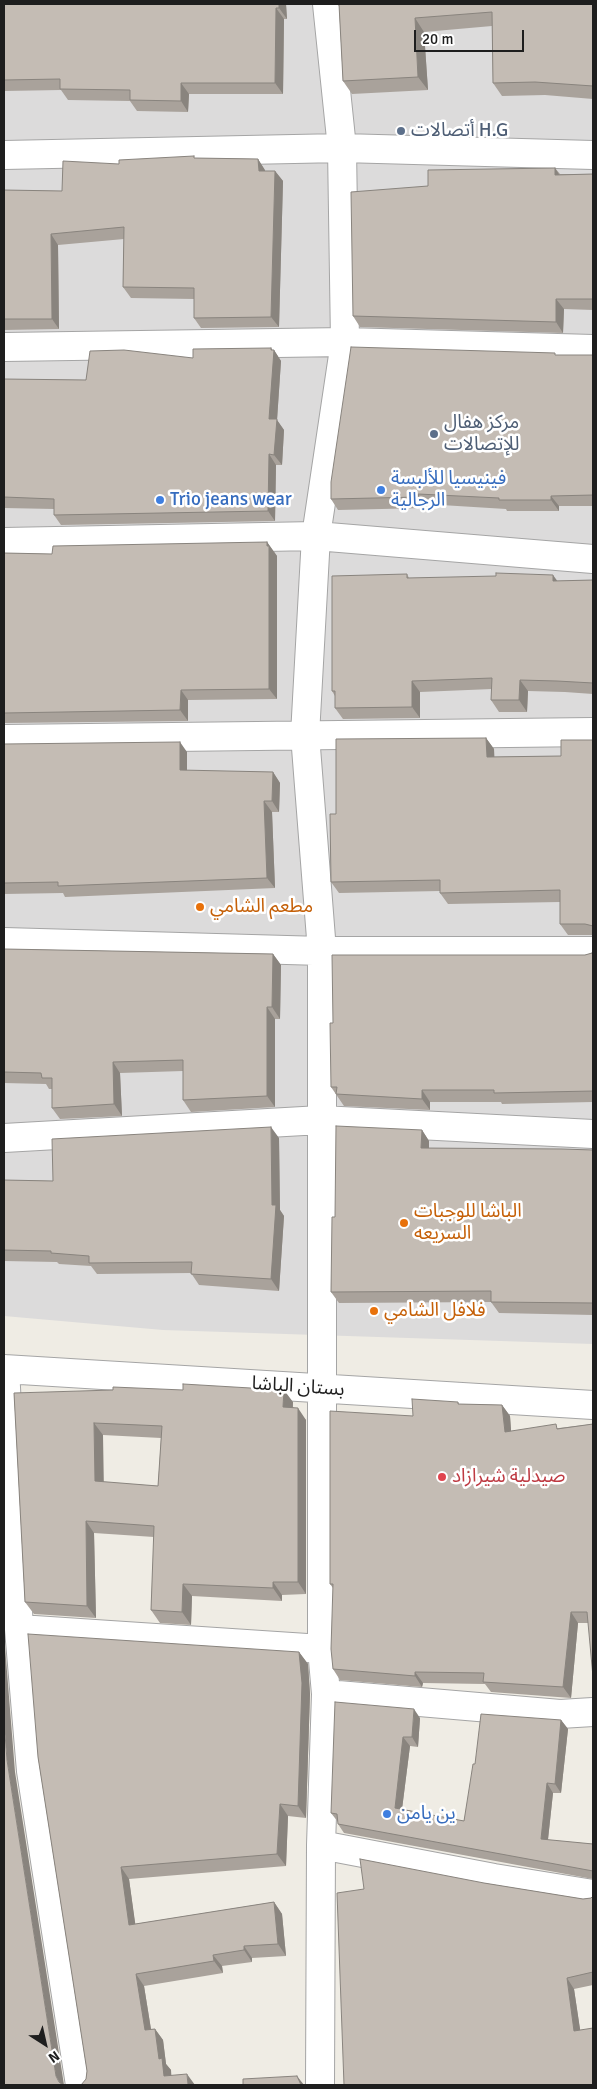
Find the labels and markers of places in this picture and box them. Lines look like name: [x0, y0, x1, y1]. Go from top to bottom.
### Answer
place label: أتصالات H.G: [411, 120, 508, 142]
marker: أتصالات H.G: [395, 125, 407, 137]
place label: مركز هفال للإتصالات: [444, 412, 519, 456]
marker: مركز هفال للإتصالات: [428, 428, 440, 440]
place label: فينيسيا للألبسة الرجالية: [391, 468, 506, 512]
marker: فينيسيا للألبسة الرجالية: [375, 484, 387, 496]
place label: Trio jeans wear: [170, 489, 292, 511]
marker: Trio jeans wear: [154, 494, 166, 506]
place label: مطعم الشامي: [210, 896, 313, 918]
marker: مطعم الشامي: [194, 901, 206, 913]
place label: الباشا للوجبات السريعه: [414, 1201, 522, 1245]
marker: الباشا للوجبات السريعه: [398, 1217, 410, 1229]
place label: فلافل الشامي: [384, 1300, 486, 1322]
marker: فلافل الشامي: [368, 1305, 380, 1317]
place label: صيدلية شيرازاد: [452, 1466, 565, 1488]
marker: صيدلية شيرازاد: [436, 1471, 448, 1483]
place label: ين يامن: [397, 1803, 456, 1825]
marker: ين يامن: [381, 1808, 393, 1820]

